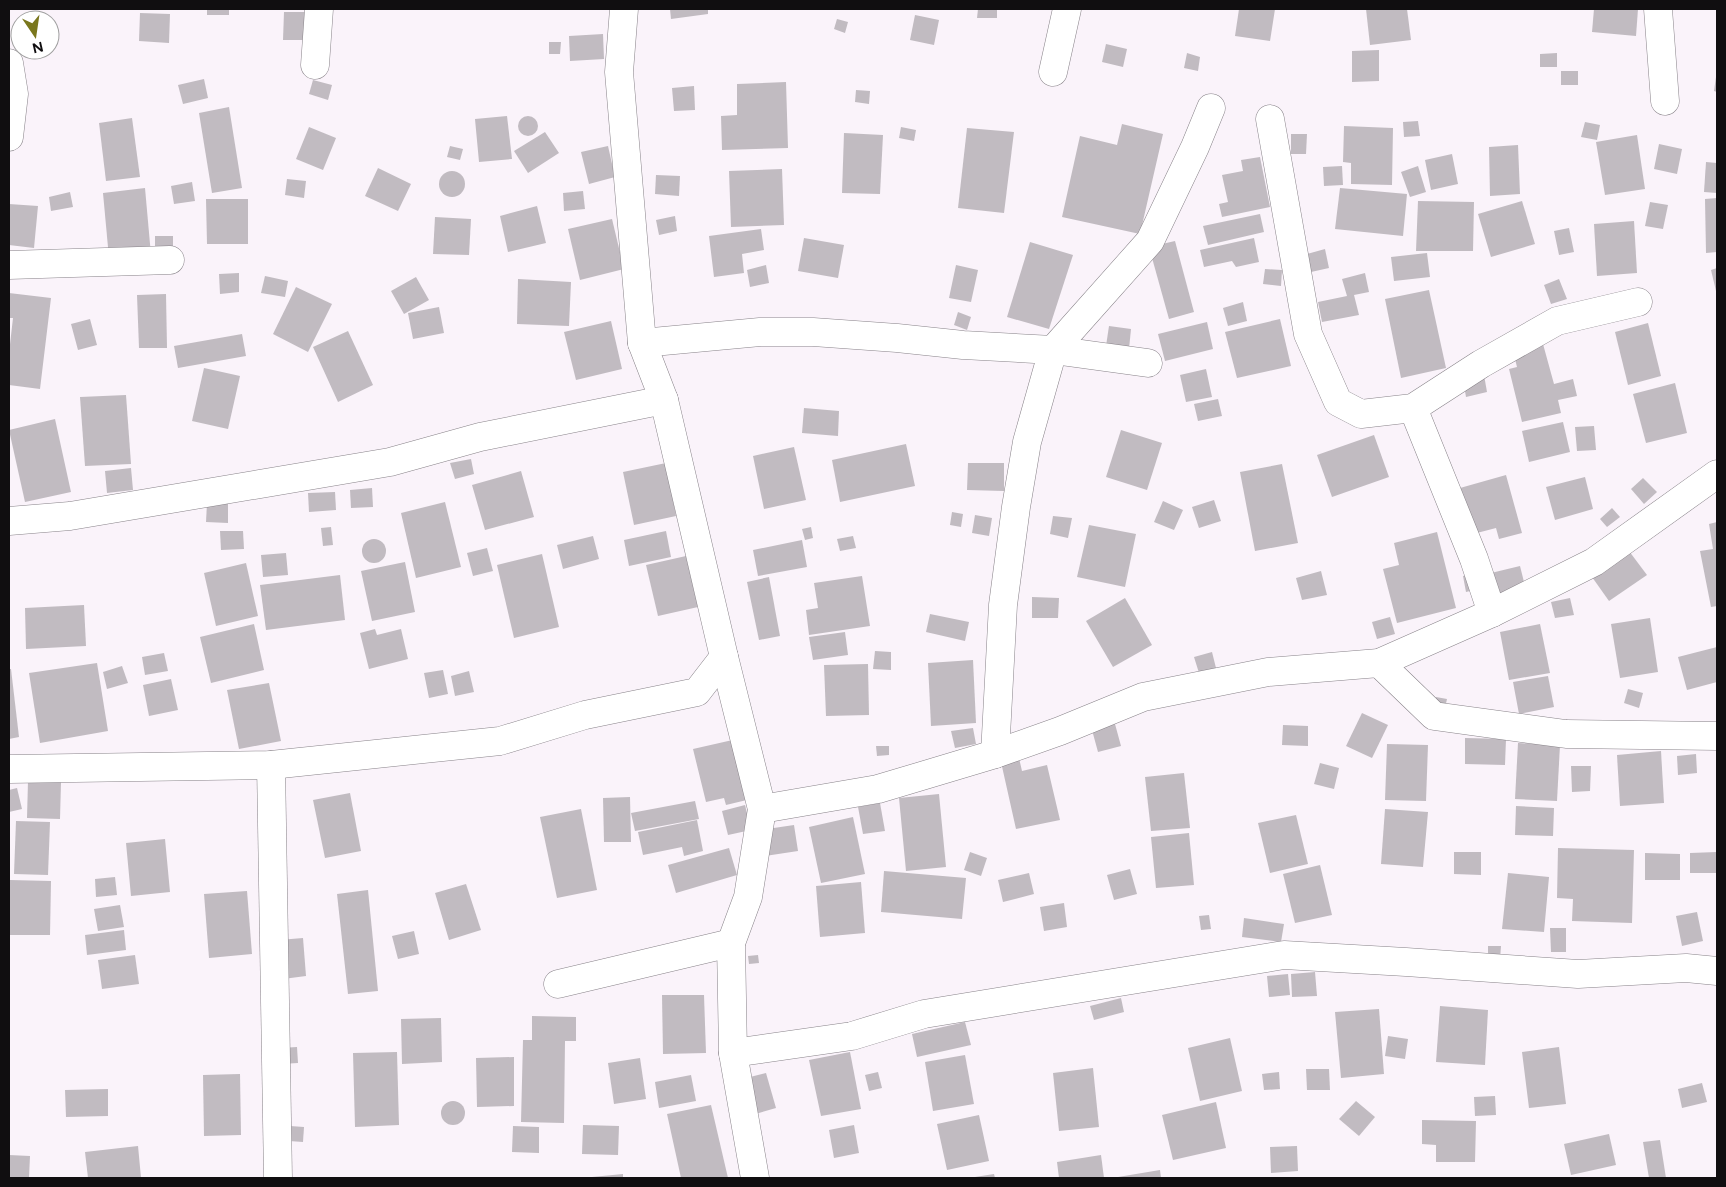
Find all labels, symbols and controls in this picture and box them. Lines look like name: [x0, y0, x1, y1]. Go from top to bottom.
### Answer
north arrow: [10, 10, 60, 60]
text: N: [31, 38, 45, 57]

